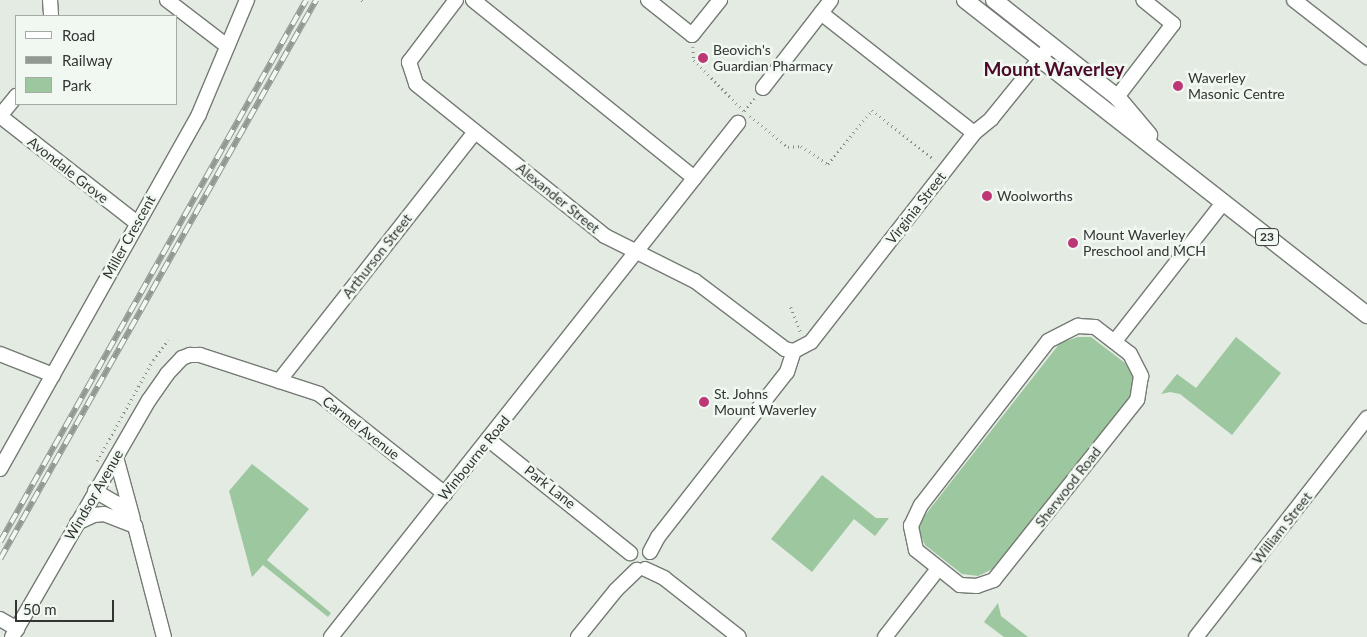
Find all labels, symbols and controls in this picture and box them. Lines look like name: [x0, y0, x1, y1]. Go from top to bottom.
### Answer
legend: [15, 15, 178, 105]
text: Road: [62, 26, 95, 44]
place label: Beovich's Guardian Pharmacy: [713, 42, 833, 74]
text: Railway: [62, 51, 113, 69]
marker: Beovich's Guardian Pharmacy: [697, 52, 709, 64]
district label: Mount Waverley: [983, 58, 1125, 80]
place label: Waverley Masonic Centre: [1188, 70, 1285, 102]
text: Park: [62, 76, 91, 94]
marker: Waverley Masonic Centre: [1172, 80, 1184, 92]
street label: Avondale Grove: [24, 133, 112, 207]
street label: Alexander Street: [513, 159, 603, 237]
street label: Virginia Street: [883, 169, 949, 247]
place label: Woolworths: [997, 188, 1073, 204]
marker: Woolworths: [981, 190, 993, 202]
street label: Miller Crescent: [99, 192, 159, 282]
street label: Arthurson Street: [339, 210, 415, 302]
place label: Mount Waverley Preschool and MCH: [1083, 227, 1206, 260]
road number: 23: [1254, 228, 1280, 246]
marker: Mount Waverley Preschool and MCH: [1067, 237, 1079, 249]
place label: St. Johns Mount Waverley: [714, 386, 817, 418]
street label: Carmel Avenue: [319, 393, 403, 463]
marker: St. Johns Mount Waverley: [698, 396, 710, 408]
street label: Winbourne Road: [435, 412, 513, 504]
street label: Sherwood Road: [1032, 444, 1104, 530]
street label: Windsor Avenue: [61, 446, 127, 544]
street label: Park Lane: [521, 462, 579, 512]
street label: William Street: [1249, 489, 1315, 567]
scale bar: [18, 590, 116, 622]
text: 50 m: [23, 600, 57, 618]

